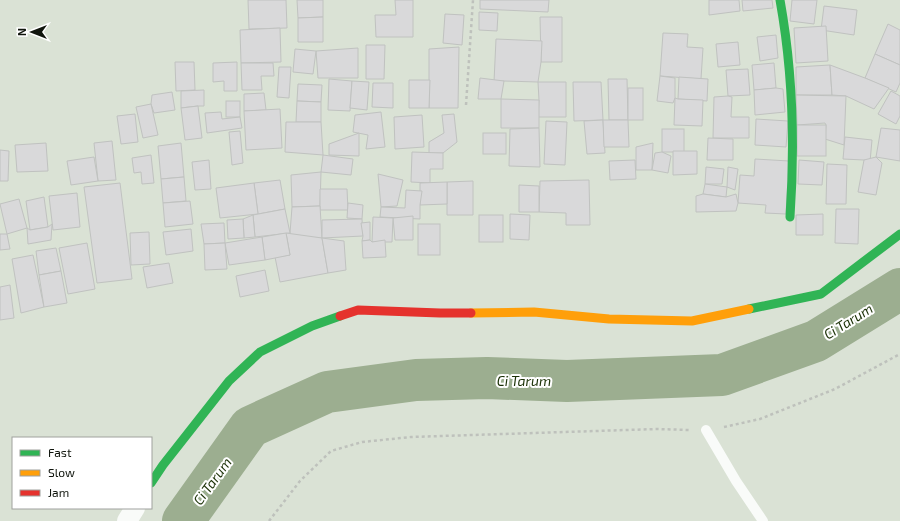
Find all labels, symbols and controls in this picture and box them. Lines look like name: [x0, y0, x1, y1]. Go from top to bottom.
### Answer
north arrow: [12, 12, 52, 52]
text: N: [15, 28, 28, 36]
water label: Ci Tarum: [820, 299, 876, 343]
water label: Ci Tarum: [497, 372, 551, 389]
legend: [12, 437, 152, 509]
text: Fast: [48, 445, 72, 459]
water label: Ci Tarum: [189, 454, 235, 508]
text: Slow: [48, 465, 75, 479]
text: Jam: [48, 485, 69, 499]

